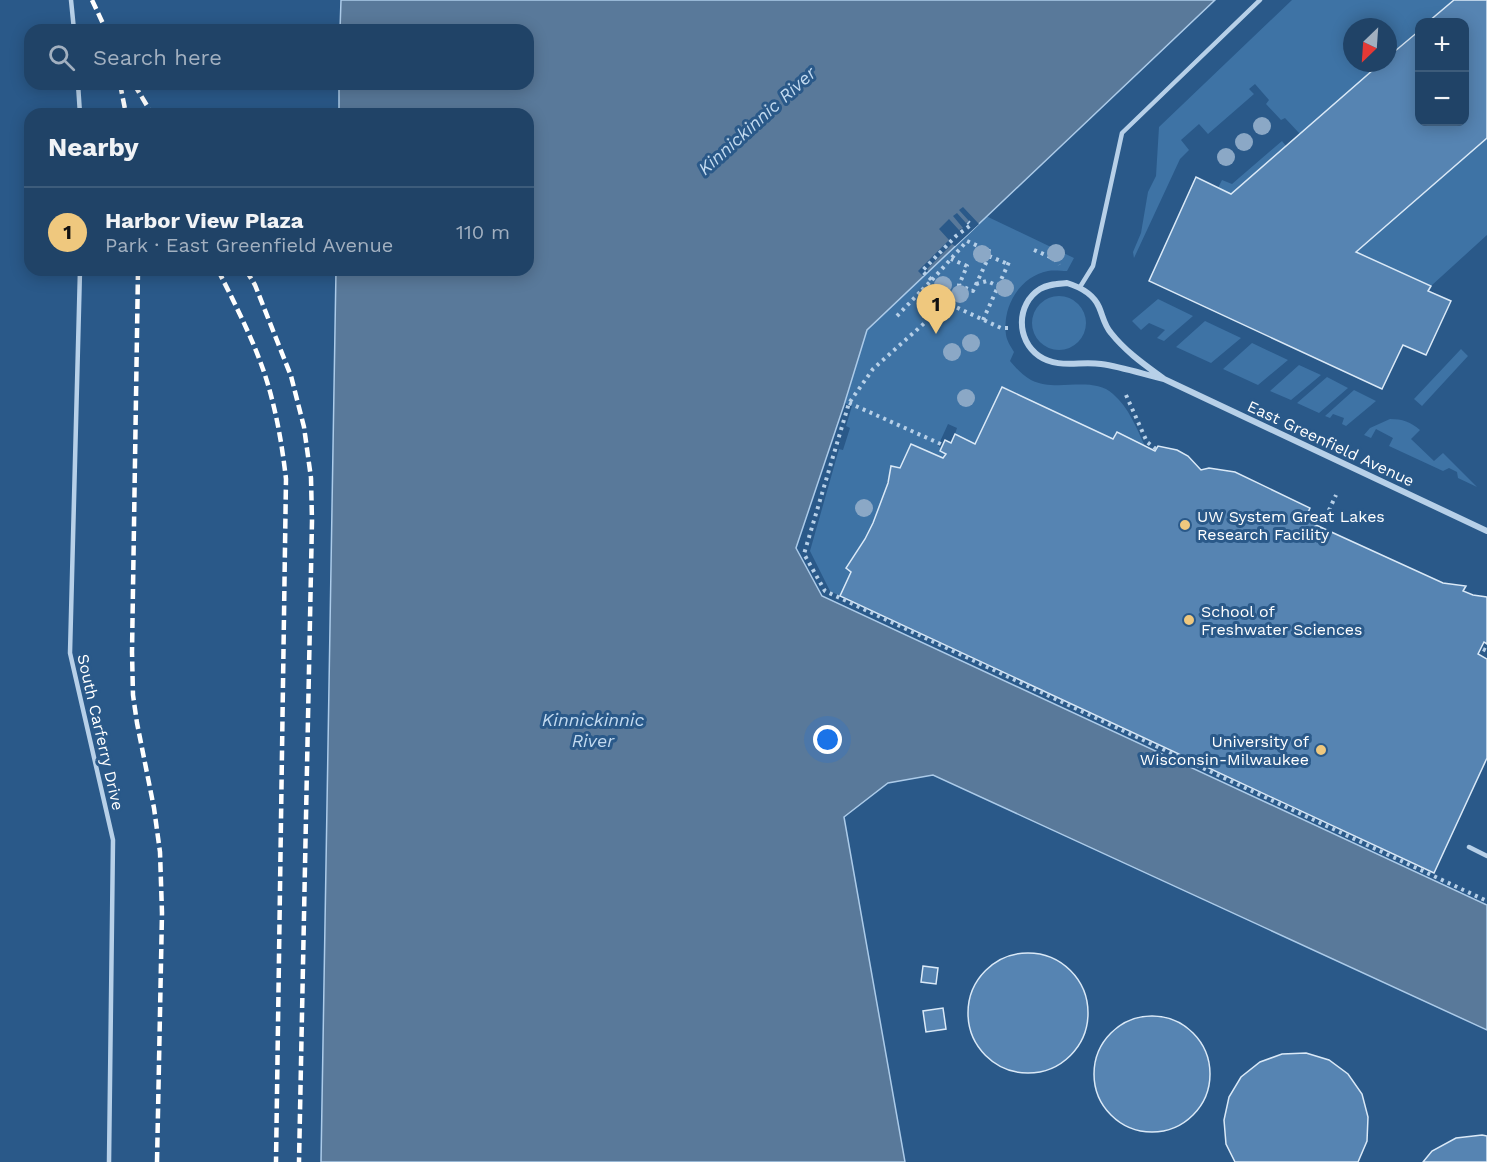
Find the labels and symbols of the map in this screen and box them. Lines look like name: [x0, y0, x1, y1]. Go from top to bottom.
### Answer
north arrow: [1343, 18, 1397, 72]
water label: Kinnickinnic River: [694, 62, 821, 179]
pin: 1: [916, 284, 956, 334]
street label: East Greenfield Avenue: [1244, 396, 1417, 491]
place label: UW System Great Lakes Research Facility: [1197, 507, 1385, 544]
marker: UW System Great Lakes Research Facility: [1178, 518, 1192, 532]
place label: School of Freshwater Sciences: [1201, 602, 1363, 639]
marker: School of Freshwater Sciences: [1182, 613, 1196, 627]
street label: South Carferry Drive: [73, 652, 128, 812]
water label: Kinnickinnic River: [542, 709, 645, 751]
your location: [813, 725, 842, 754]
place label: University of Wisconsin-Milwaukee: [1140, 732, 1310, 769]
marker: University of Wisconsin-Milwaukee: [1314, 743, 1328, 757]

